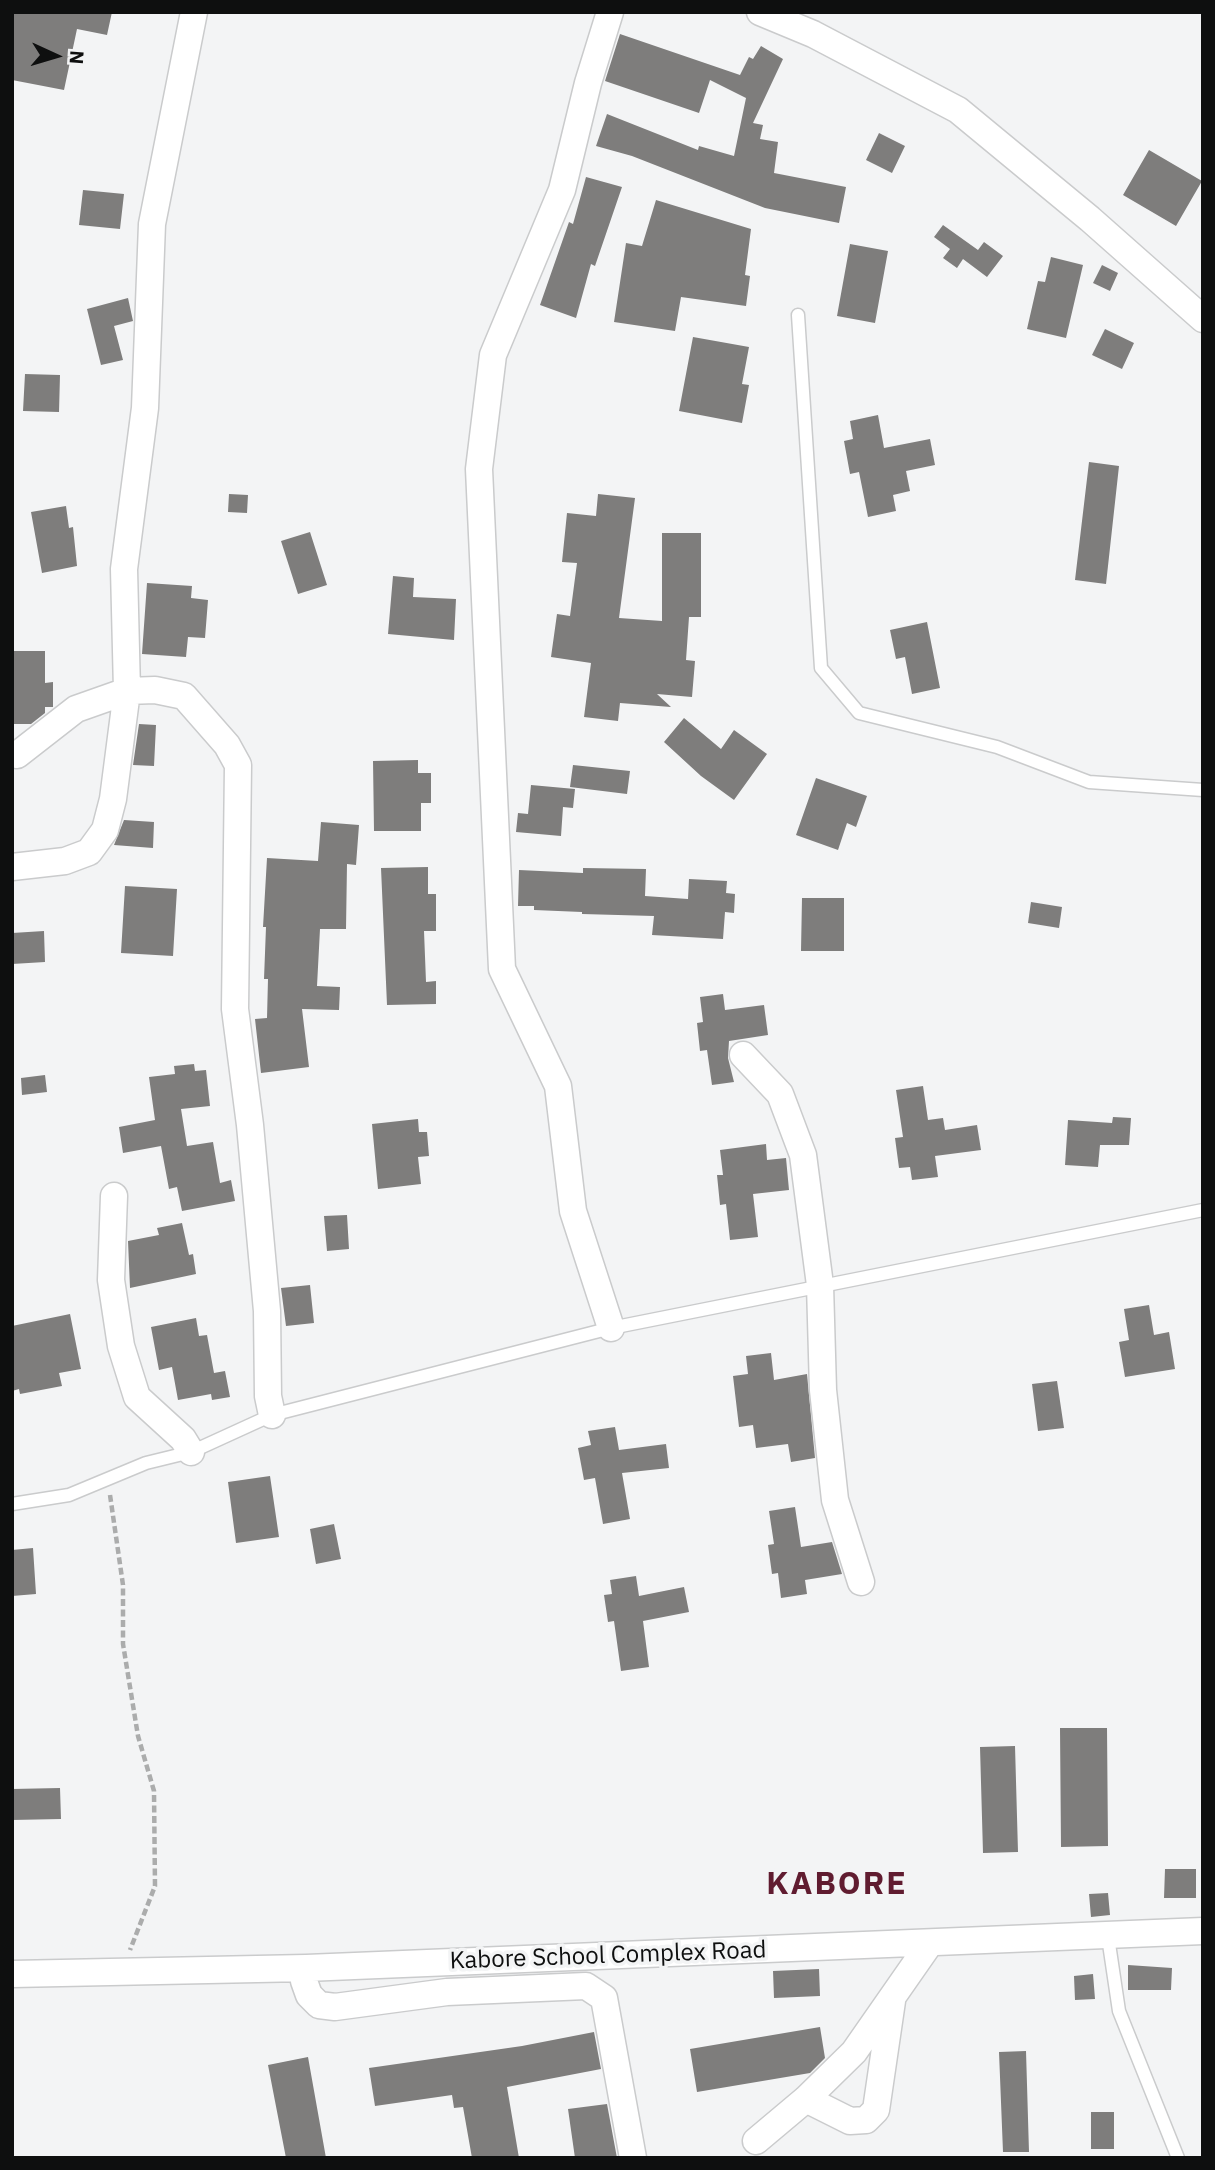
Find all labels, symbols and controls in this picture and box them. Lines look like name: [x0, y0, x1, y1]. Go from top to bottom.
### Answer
north arrow: [21, 21, 91, 91]
text: N: [64, 50, 89, 65]
district label: KABORE: [767, 1866, 907, 1904]
street label: Kabore School Complex Road: [449, 1936, 767, 1976]

